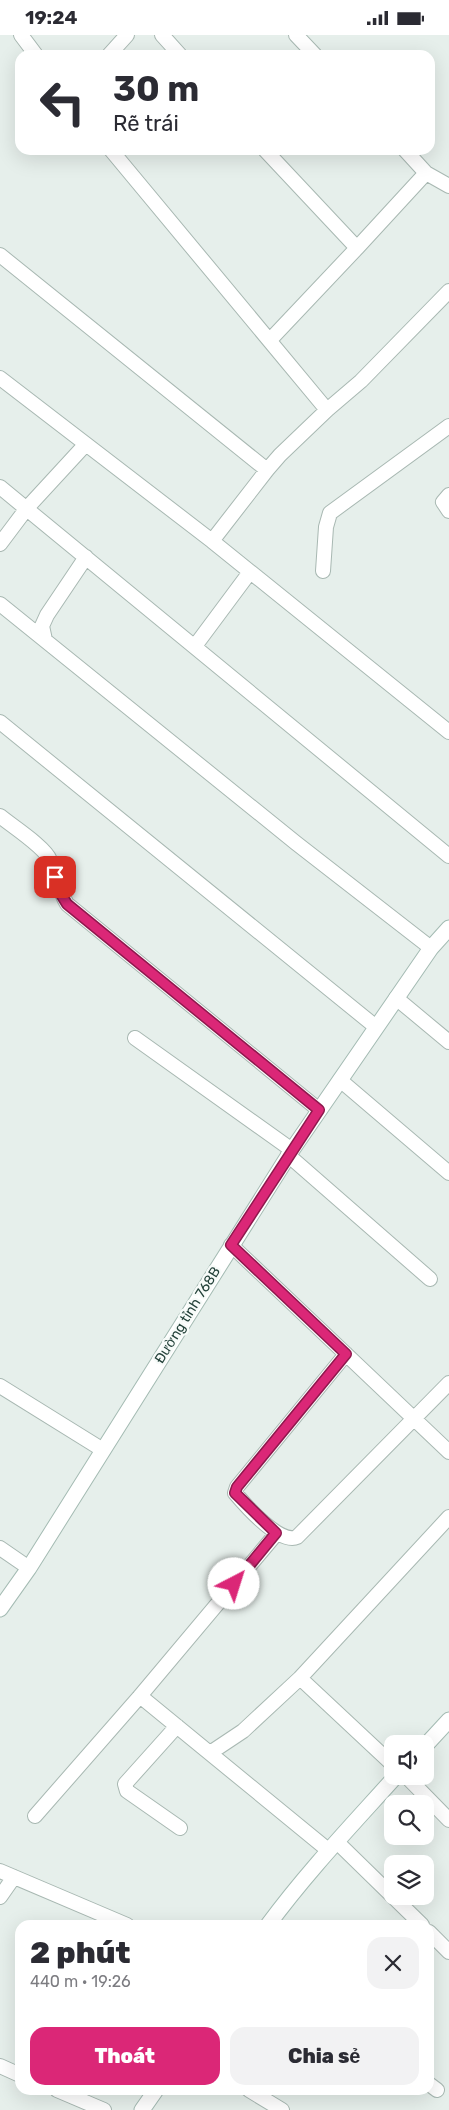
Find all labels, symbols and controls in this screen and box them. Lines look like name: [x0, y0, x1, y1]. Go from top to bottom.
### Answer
text: 19:24: [25, 6, 77, 29]
text: 30 m: [113, 68, 199, 110]
icon: left: [30, 70, 95, 135]
text: Rẽ trái: [113, 110, 179, 137]
pin: [34, 856, 76, 898]
icon: arrive: [41, 863, 69, 891]
street label: Đường tỉnh 768B: [151, 1264, 224, 1367]
position arrow: [207, 1557, 259, 1609]
map controls: [384, 1735, 434, 1905]
button: sound: [384, 1735, 434, 1785]
button: search: [384, 1795, 434, 1845]
button: layers: [384, 1855, 434, 1905]
text: 2 phút: [30, 1935, 130, 1971]
button: close: [367, 1937, 419, 1989]
text: 440 m · 19:26: [30, 1972, 131, 1991]
button: Thoát: [30, 2027, 220, 2085]
button: Chia sẻ: [230, 2027, 419, 2085]

